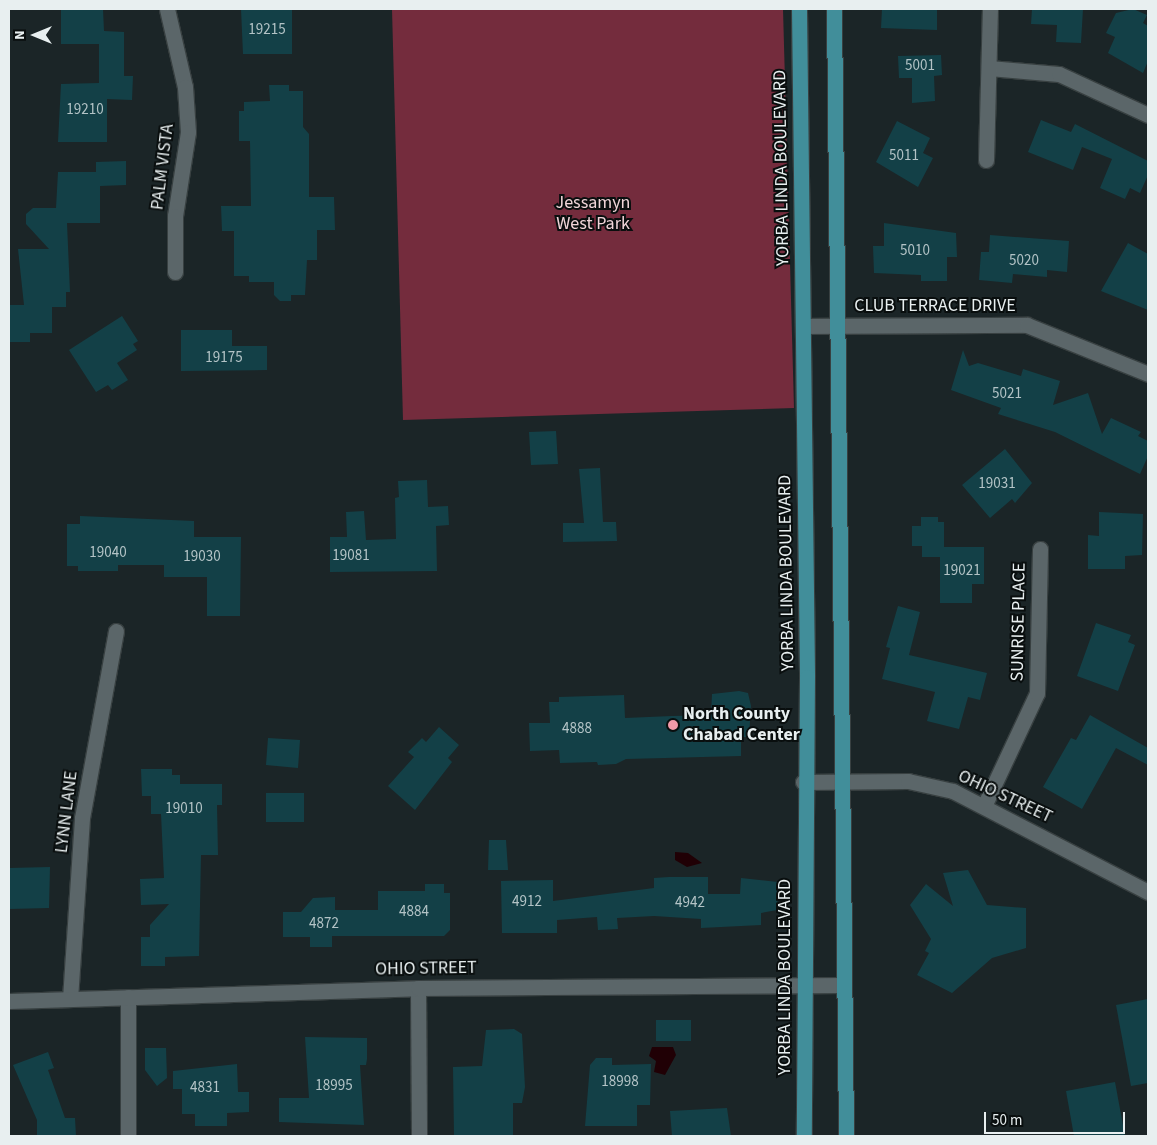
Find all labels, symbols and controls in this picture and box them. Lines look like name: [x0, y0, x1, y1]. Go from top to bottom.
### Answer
north arrow: [10, 10, 60, 60]
house number: 19215: [248, 21, 286, 39]
text: N: [10, 30, 30, 40]
house number: 5001: [905, 57, 935, 75]
street label: YORBA LINDA BOULEVARD: [769, 70, 795, 266]
house number: 19210: [66, 101, 104, 119]
street label: PALM VISTA: [147, 123, 179, 211]
house number: 5011: [889, 147, 919, 165]
park label: Jessamyn West Park: [556, 193, 630, 235]
house number: 5010: [900, 242, 930, 260]
house number: 5020: [1009, 252, 1039, 270]
street label: CLUB TERRACE DRIVE: [854, 295, 1016, 317]
house number: 19175: [205, 349, 243, 367]
house number: 5021: [992, 385, 1022, 403]
street label: YORBA LINDA BOULEVARD: [774, 475, 800, 671]
house number: 19031: [978, 475, 1016, 493]
house number: 19040: [89, 544, 127, 562]
house number: 19081: [332, 547, 370, 565]
house number: 19030: [183, 548, 221, 566]
house number: 19021: [943, 562, 981, 580]
street label: SUNRISE PLACE: [1007, 562, 1031, 682]
place label: North County Chabad Center: [683, 704, 800, 746]
marker: North County Chabad Center: [667, 719, 679, 731]
house number: 4888: [562, 720, 592, 738]
street label: OHIO STREET: [954, 766, 1056, 828]
street label: LYNN LANE: [51, 770, 83, 854]
house number: 19010: [165, 800, 203, 818]
street label: YORBA LINDA BOULEVARD: [774, 879, 796, 1075]
house number: 4912: [512, 893, 542, 911]
house number: 4942: [675, 894, 705, 912]
house number: 4884: [399, 903, 429, 921]
house number: 4872: [309, 915, 339, 933]
street label: OHIO STREET: [375, 957, 477, 981]
house number: 18998: [601, 1073, 639, 1091]
house number: 18995: [315, 1077, 353, 1095]
house number: 4831: [190, 1079, 220, 1097]
scale bar: [987, 1102, 1128, 1134]
text: 50 m: [992, 1110, 1022, 1131]

